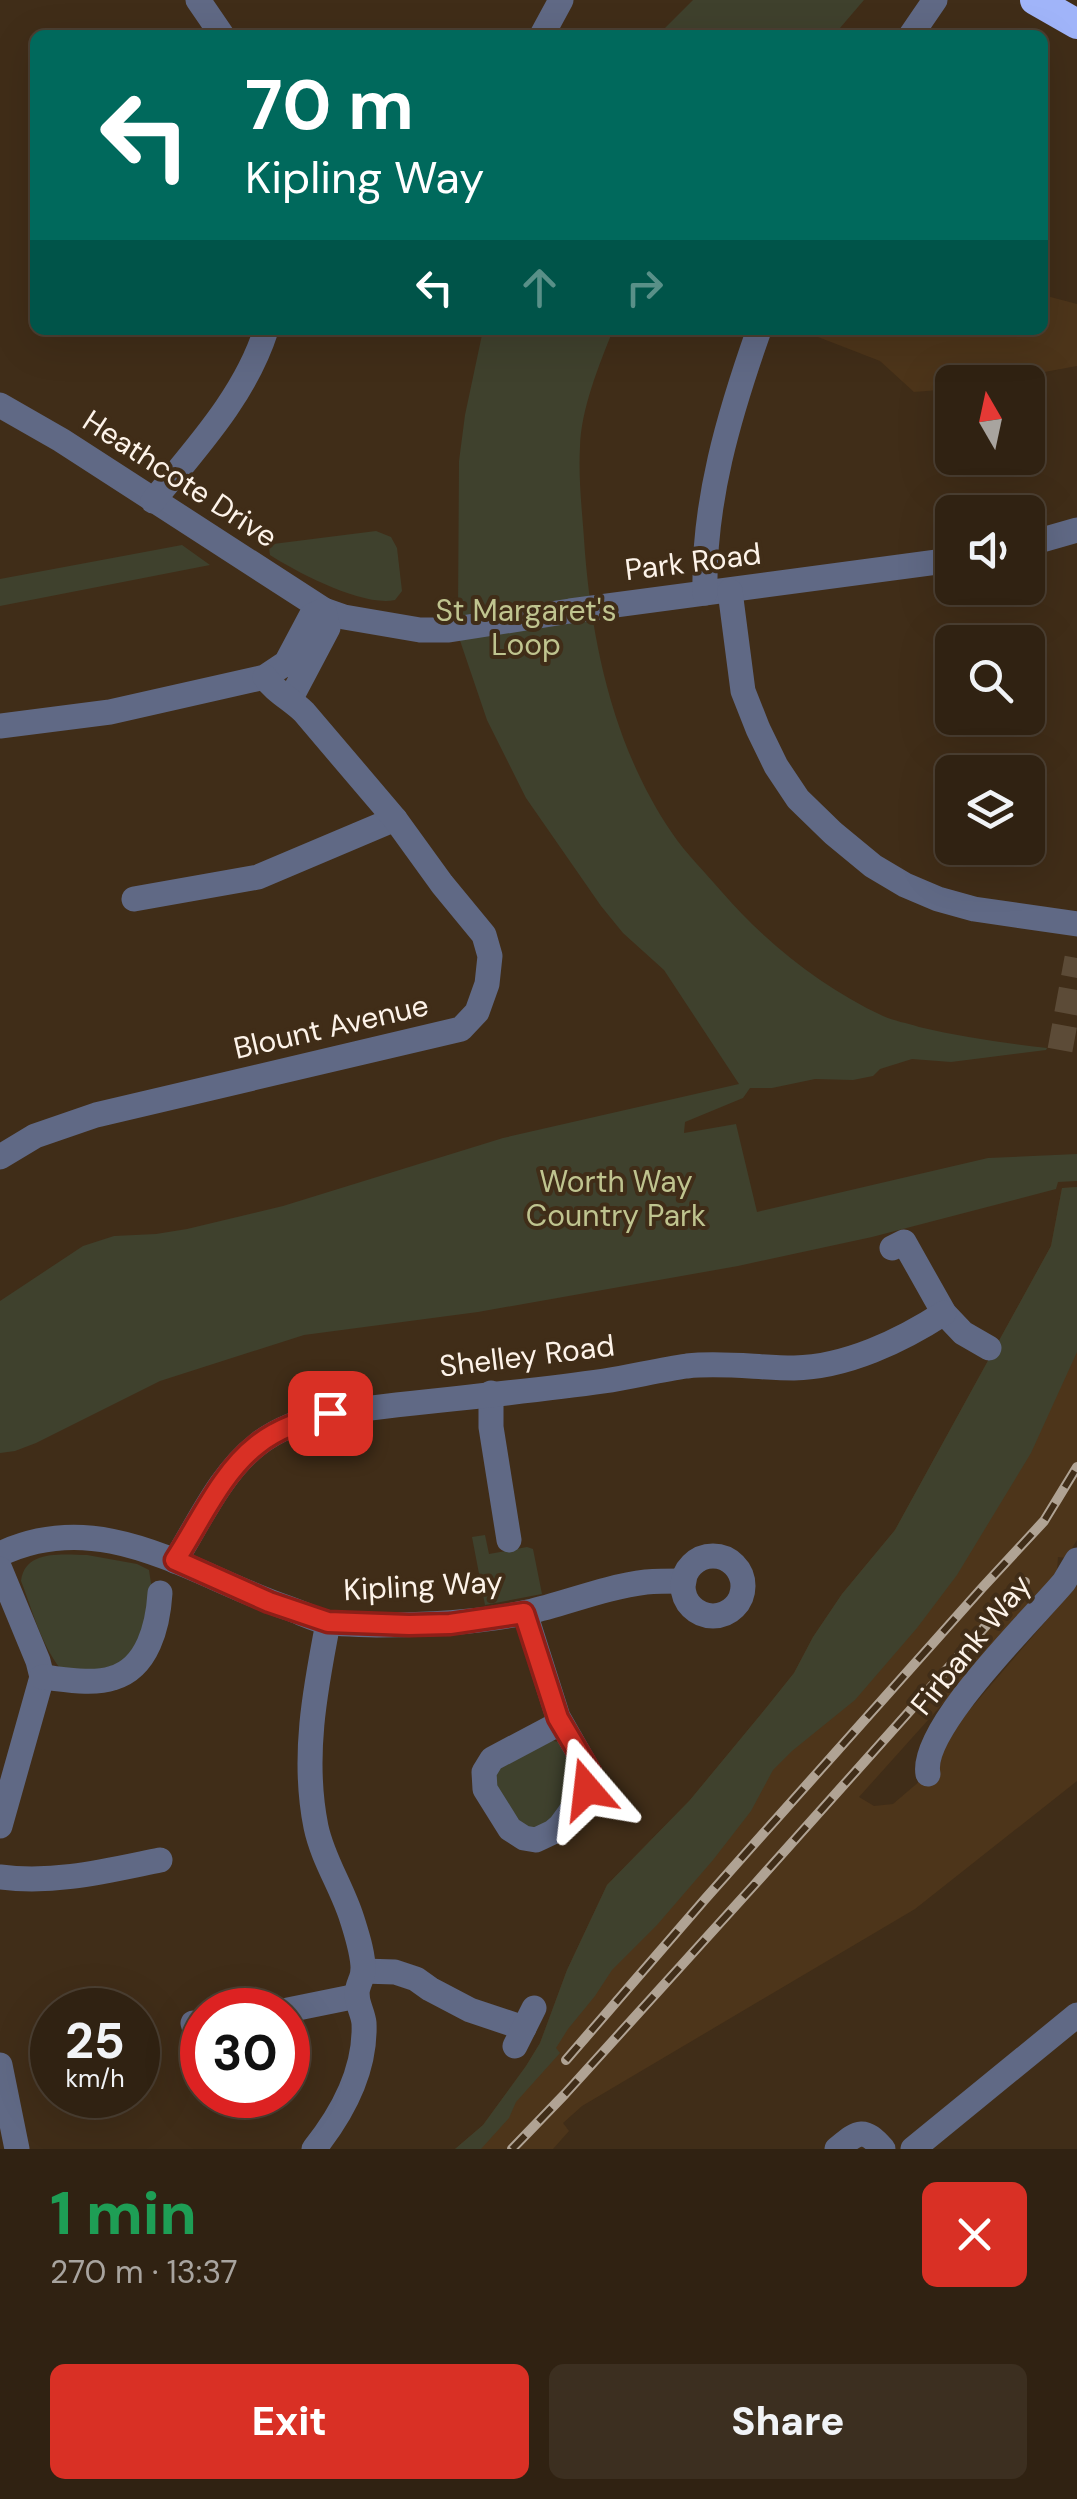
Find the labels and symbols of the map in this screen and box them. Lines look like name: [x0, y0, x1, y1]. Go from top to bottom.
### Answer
north arrow: [935, 365, 1045, 475]
street label: Heathcote Drive: [76, 401, 285, 556]
street label: Park Road: [623, 534, 763, 589]
park label: St Margaret's Loop: [435, 591, 617, 664]
street label: Blount Avenue: [230, 985, 432, 1068]
park label: Worth Way Country Park: [526, 1162, 706, 1235]
street label: Shelley Road: [437, 1325, 617, 1386]
pin: [288, 1371, 373, 1456]
street label: Kipling Way: [342, 1562, 504, 1609]
street label: Firbank Way: [902, 1566, 1039, 1723]
position arrow: [535, 1737, 639, 1841]
speed limit sign: 30: [180, 1988, 310, 2118]

